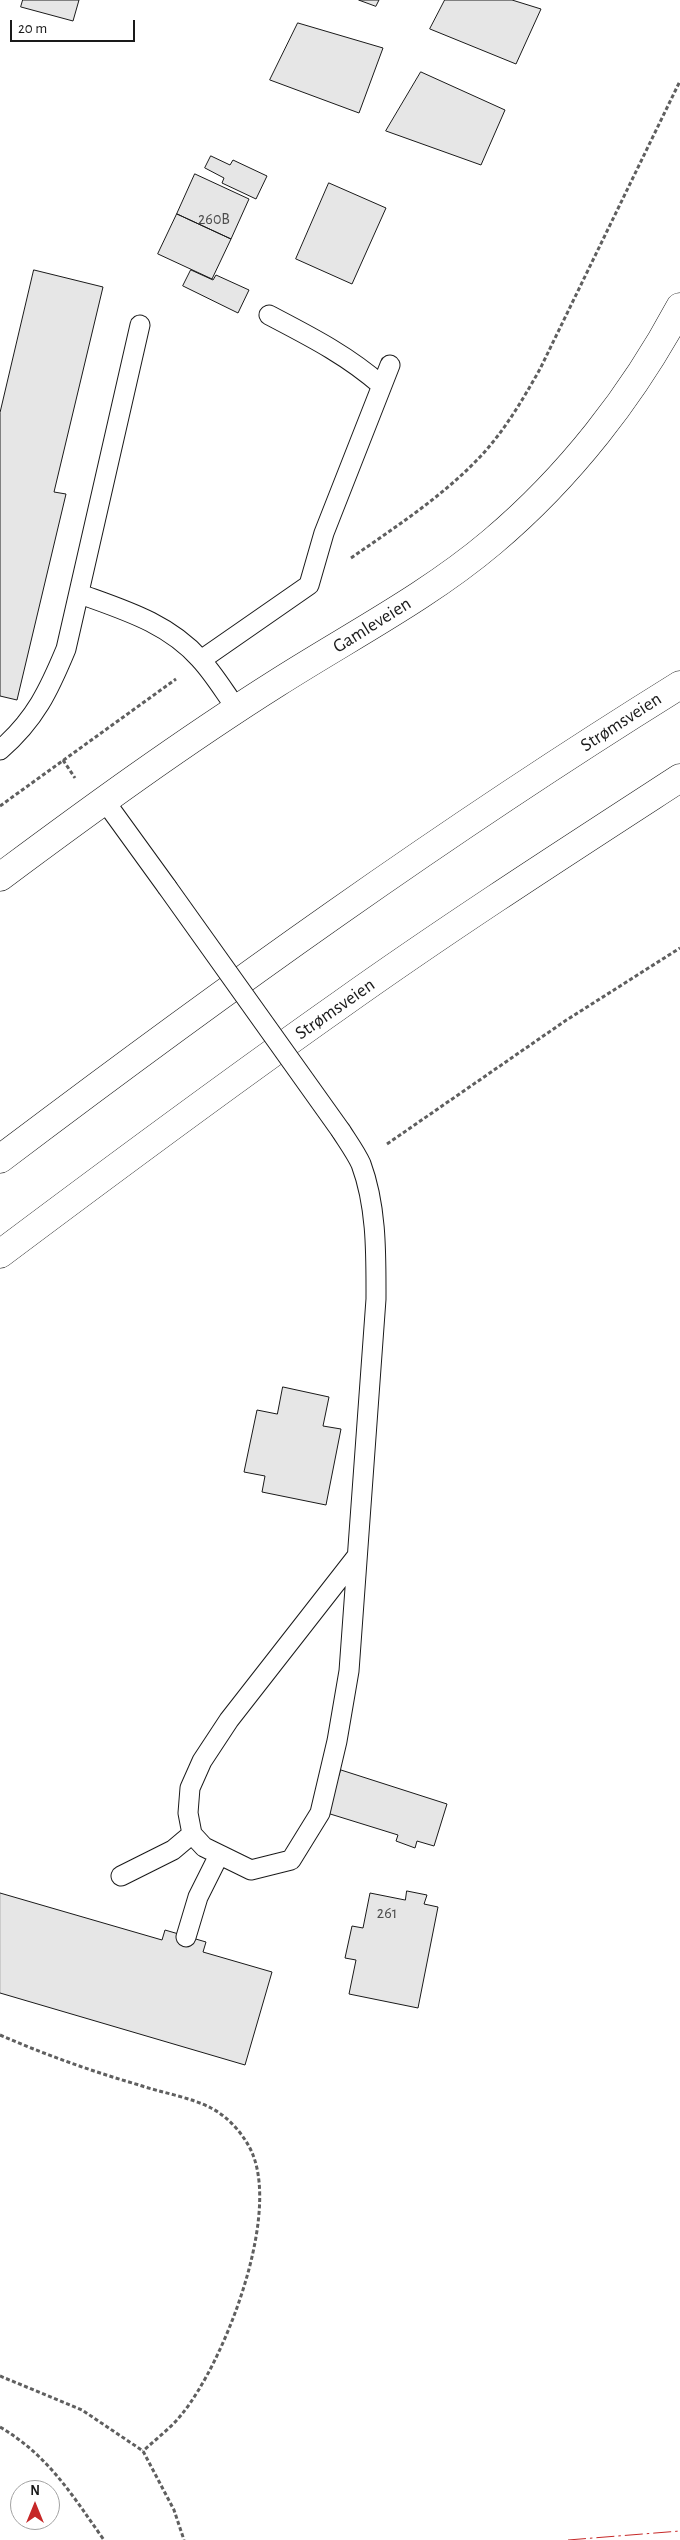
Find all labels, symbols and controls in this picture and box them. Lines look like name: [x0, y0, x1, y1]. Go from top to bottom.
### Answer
scale bar: [12, 10, 138, 42]
text: 20 m: [18, 21, 47, 36]
house number: 260B: [198, 209, 230, 229]
street label: Gamleveien: [329, 592, 415, 658]
street label: Strømsveien: [576, 687, 666, 757]
street label: Strømsveien: [291, 973, 379, 1045]
house number: 261: [377, 1903, 397, 1923]
north arrow: [10, 2480, 60, 2530]
text: N: [30, 2484, 40, 2498]

